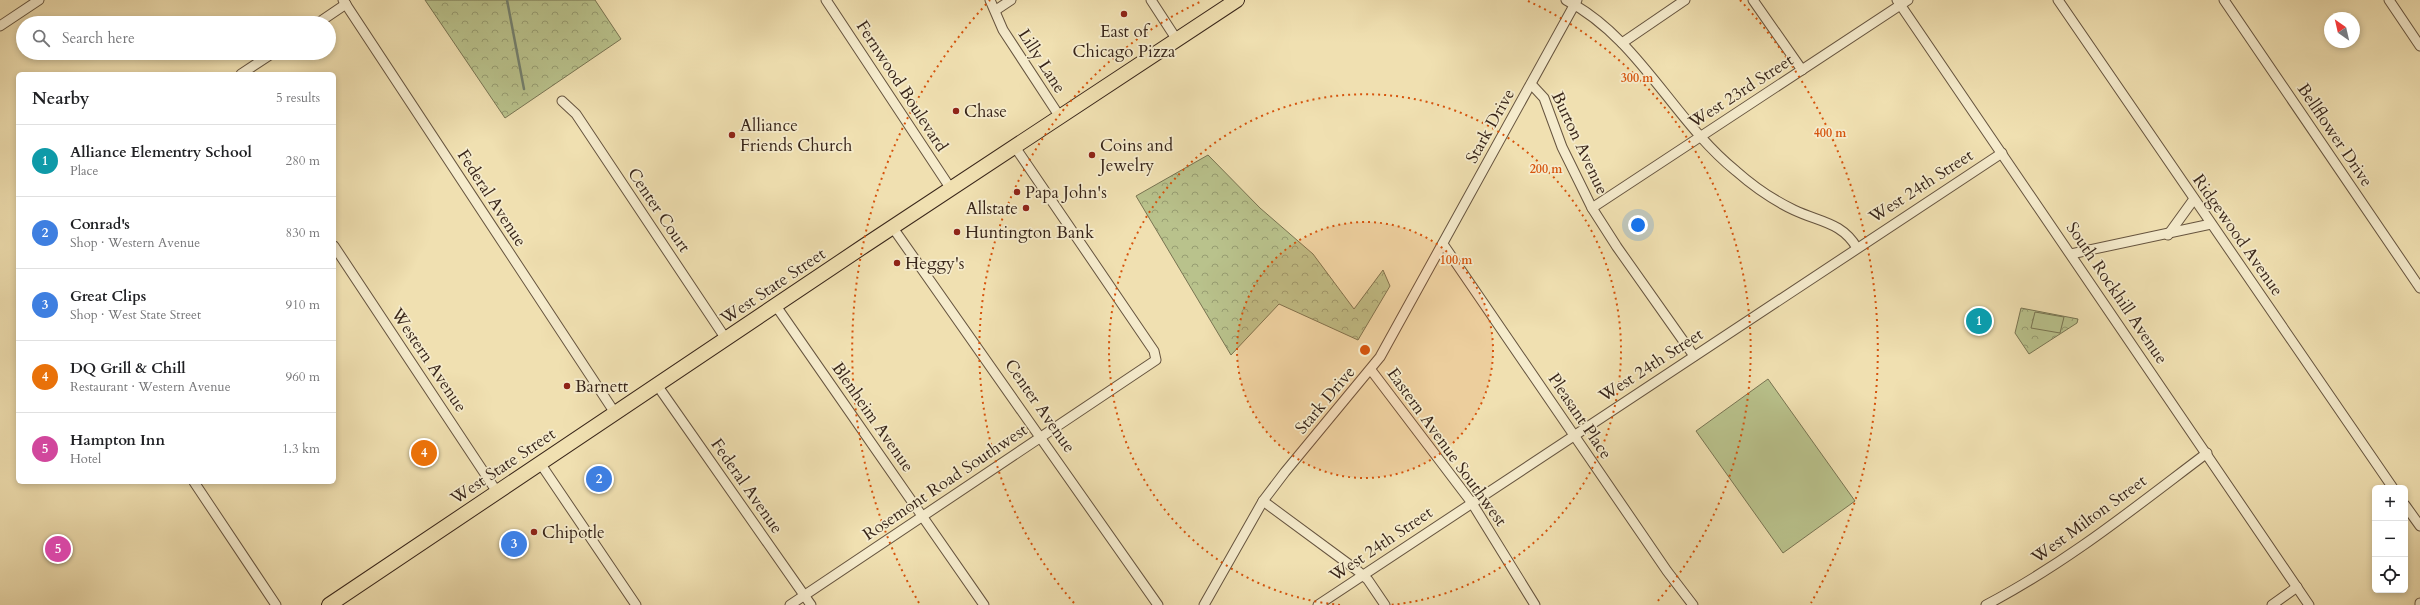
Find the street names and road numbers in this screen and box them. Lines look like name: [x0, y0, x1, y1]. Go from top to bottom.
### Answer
street label: Fernwood Boulevard: [851, 16, 953, 156]
street label: Lilly Lane: [1013, 24, 1071, 98]
street label: West 23rd Street: [1683, 48, 1798, 134]
street label: Bellflower Drive: [2292, 79, 2378, 191]
street label: Stark Drive: [1460, 84, 1520, 168]
street label: Burton Avenue: [1546, 88, 1614, 198]
street label: West 24th Street: [1864, 143, 1978, 229]
street label: Federal Avenue: [452, 145, 532, 251]
street label: Center Court: [622, 163, 696, 257]
street label: Ridgewood Avenue: [2187, 170, 2289, 300]
street label: South Rockhill Avenue: [2061, 218, 2173, 368]
street label: West State Street: [715, 242, 830, 330]
street label: Western Avenue: [385, 303, 472, 417]
street label: West 24th Street: [1594, 322, 1708, 408]
street label: Center Avenue: [999, 355, 1081, 457]
street label: Blenheim Avenue: [827, 357, 919, 477]
street label: Stark Drive: [1290, 361, 1360, 439]
street label: Eastern Avenue Southwest: [1382, 363, 1513, 531]
street label: Pleasant Place: [1543, 368, 1617, 464]
street label: Rosemont Road Southwest: [858, 418, 1032, 546]
street label: West State Street: [445, 422, 560, 510]
street label: Federal Avenue: [706, 434, 788, 538]
street label: West Milton Street: [2026, 469, 2152, 569]
street label: West 24th Street: [1324, 501, 1438, 588]

